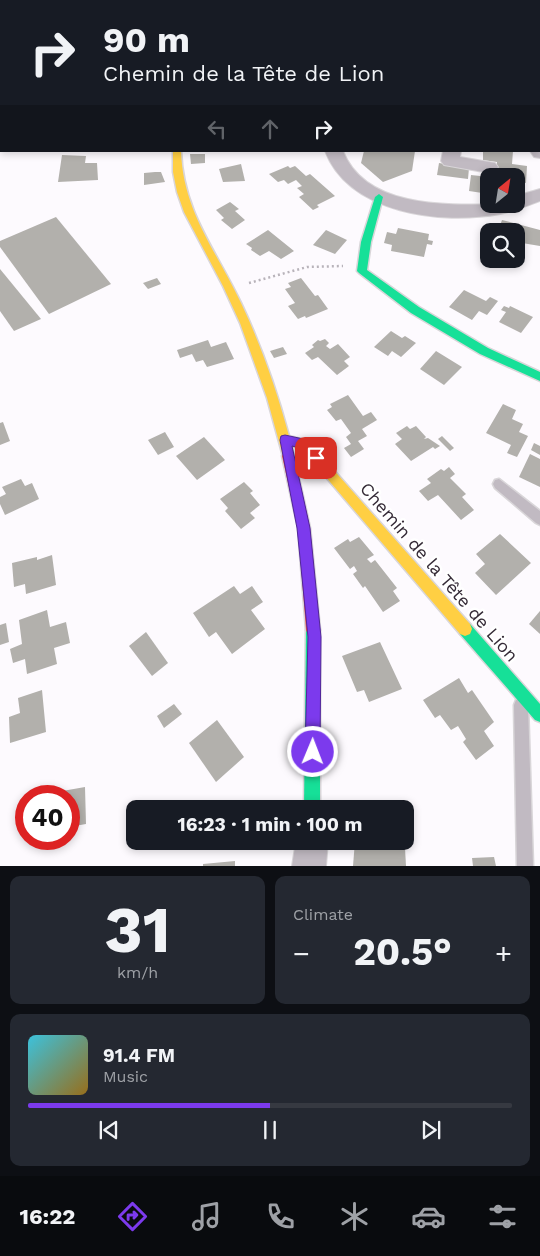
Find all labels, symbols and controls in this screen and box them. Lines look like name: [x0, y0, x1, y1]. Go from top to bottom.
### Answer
text: 90 m: [103, 19, 190, 61]
icon: right: [20, 20, 85, 85]
text: Chemin de la Tête de Lion: [103, 61, 384, 86]
icon: left: [203, 115, 231, 143]
icon: ahead: [256, 115, 284, 143]
icon: right: [309, 115, 337, 143]
north arrow: [480, 168, 525, 212]
map controls: [480, 168, 525, 268]
button: search: [480, 223, 525, 268]
pin: [295, 437, 337, 479]
icon: arrive: [302, 444, 330, 472]
street label: Chemin de la Tête de Lion: [356, 478, 523, 665]
position arrow: [286, 725, 338, 777]
speed limit sign: 40: [15, 785, 80, 850]
text: 16:23 · 1 min · 100 m: [178, 813, 362, 836]
text: 31: [104, 892, 171, 968]
text: Climate: [293, 905, 353, 924]
text: 20.5°: [353, 930, 452, 974]
text: −: [293, 937, 310, 970]
text: +: [495, 937, 512, 970]
text: km/h: [117, 963, 158, 982]
text: 91.4 FM: [103, 1044, 175, 1067]
text: Music: [103, 1067, 148, 1086]
icon: previous: [95, 1116, 123, 1144]
icon: pause: [256, 1116, 284, 1144]
icon: next: [417, 1116, 445, 1144]
icon: directions: [115, 1199, 150, 1234]
icon: music: [189, 1199, 224, 1234]
icon: phone: [263, 1199, 298, 1234]
icon: climate: [337, 1199, 372, 1234]
icon: car: [411, 1199, 446, 1234]
icon: filters: [485, 1199, 520, 1234]
text: 16:22: [20, 1204, 75, 1229]

